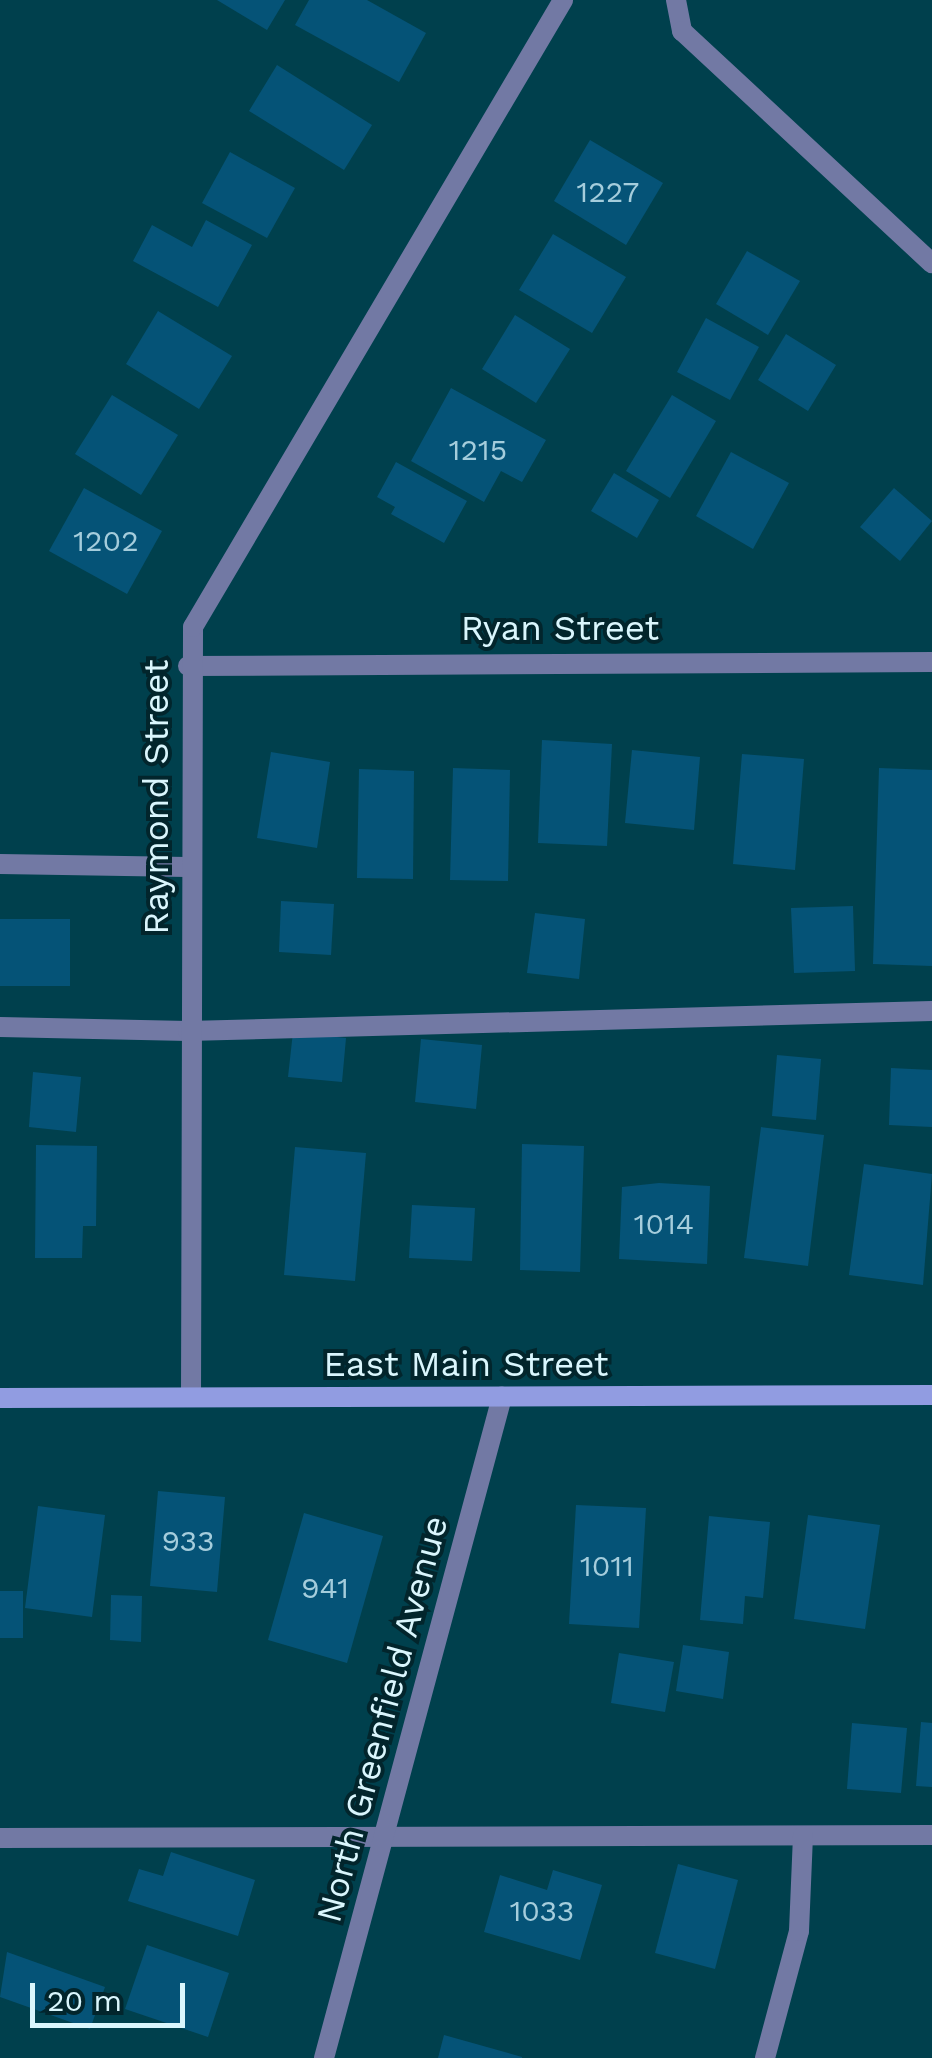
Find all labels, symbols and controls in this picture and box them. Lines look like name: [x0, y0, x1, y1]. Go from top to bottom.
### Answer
house number: 1227: [577, 174, 639, 210]
house number: 1215: [449, 432, 507, 468]
house number: 1202: [73, 523, 139, 559]
street label: Ryan Street: [461, 607, 659, 649]
street label: Raymond Street: [135, 659, 177, 935]
house number: 1014: [634, 1206, 694, 1242]
street label: East Main Street: [324, 1343, 608, 1385]
street label: North Greenfield Avenue: [307, 1511, 457, 1927]
house number: 933: [162, 1523, 214, 1559]
house number: 1011: [580, 1548, 634, 1584]
house number: 941: [301, 1570, 349, 1606]
house number: 1033: [510, 1893, 574, 1929]
scale bar: [35, 1963, 190, 2025]
text: 20 m: [47, 1983, 122, 2018]

